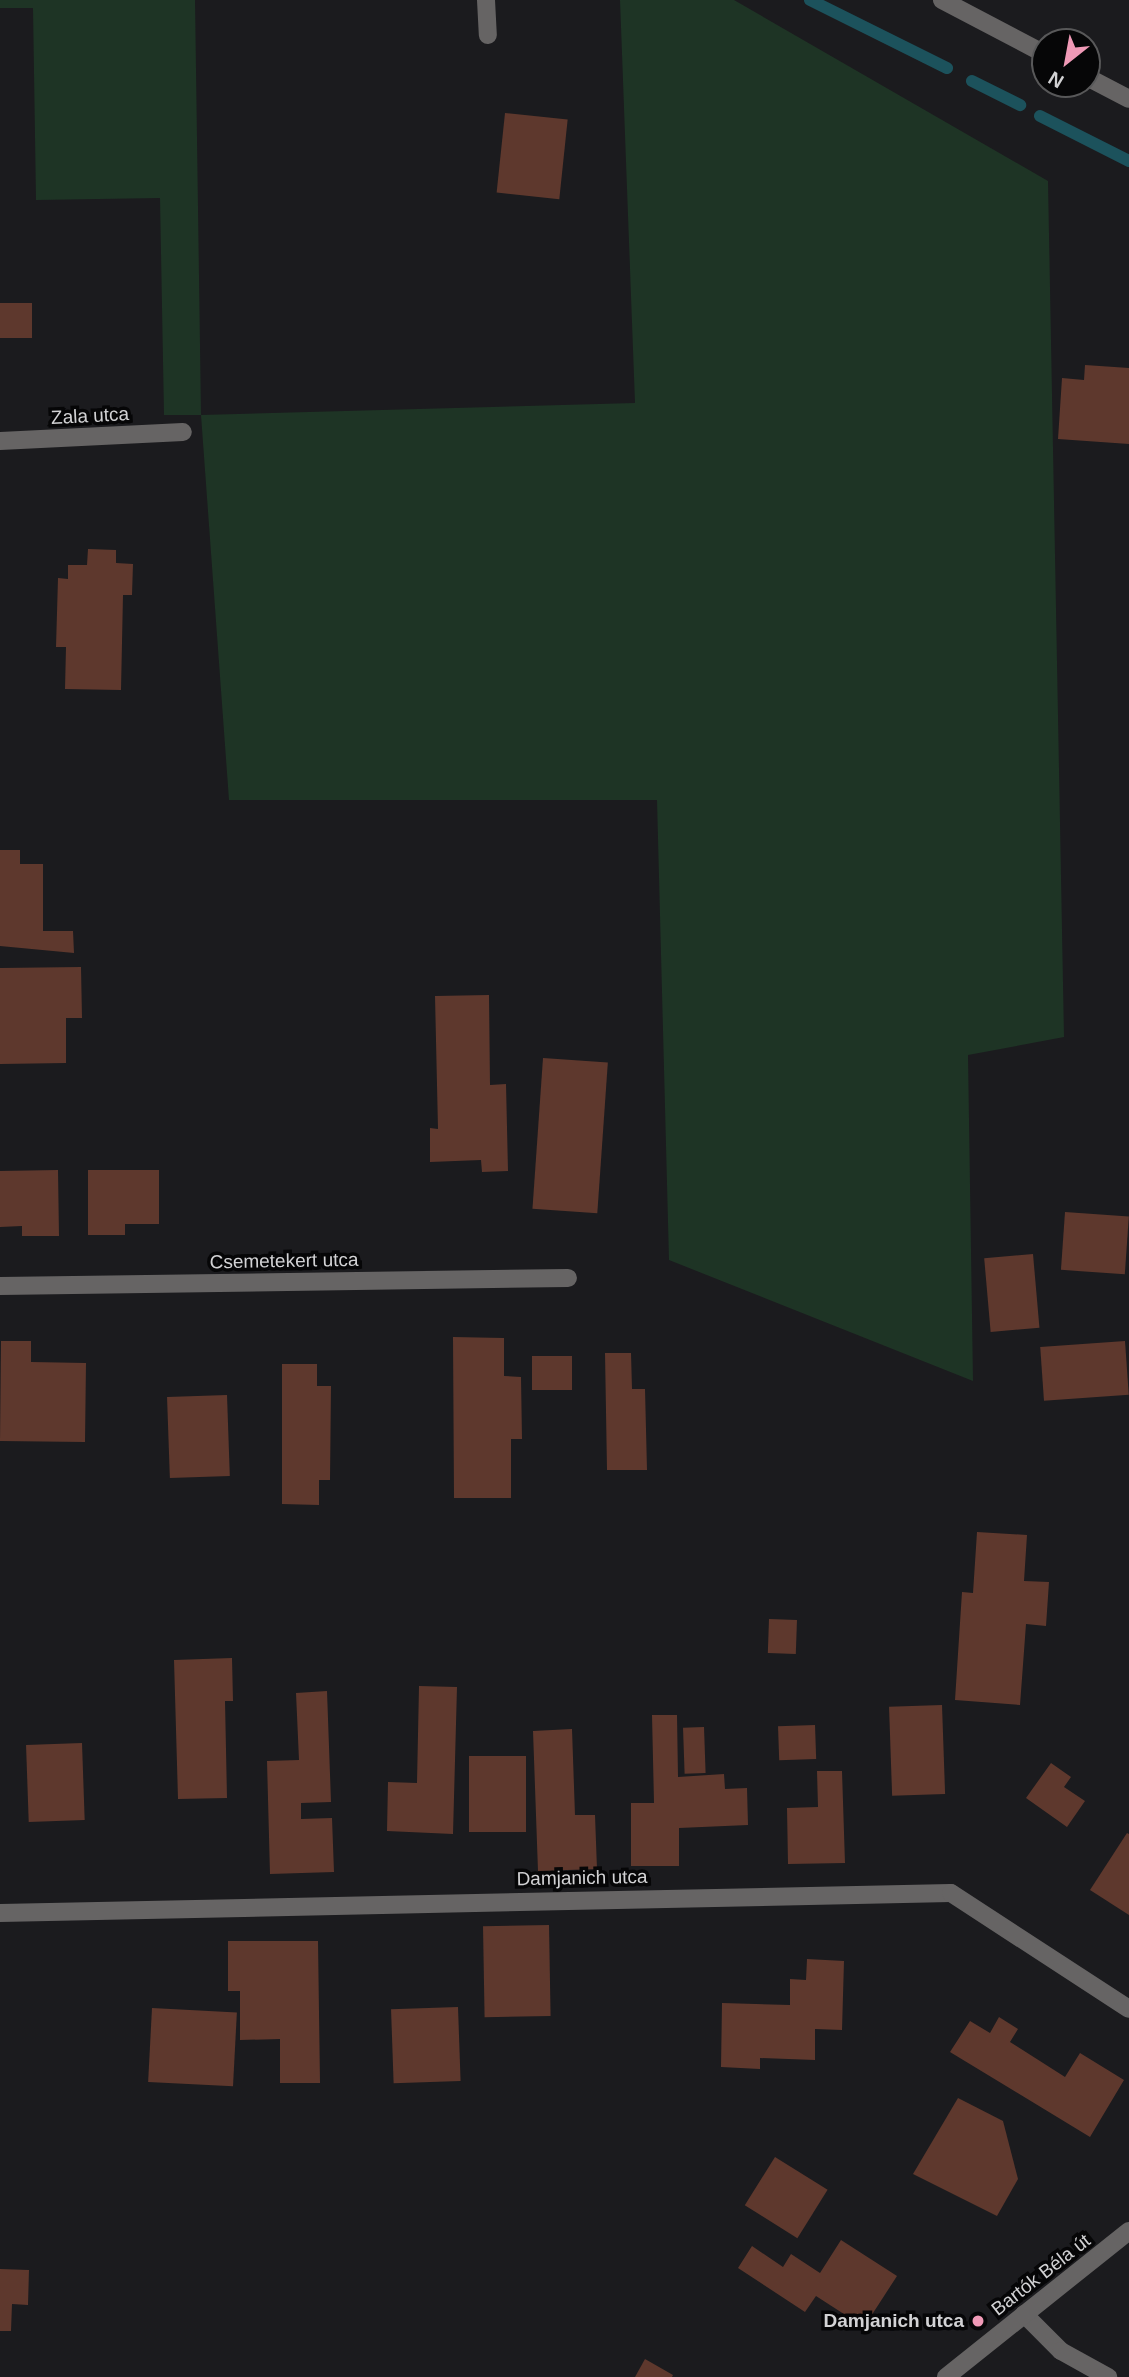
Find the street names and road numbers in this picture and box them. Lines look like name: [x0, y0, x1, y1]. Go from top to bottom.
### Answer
street label: Zala utca: [50, 403, 130, 429]
street label: Csemetekert utca: [209, 1248, 359, 1274]
street label: Damjanich utca: [516, 1865, 648, 1891]
street label: Bartók Béla út: [987, 2229, 1095, 2321]

